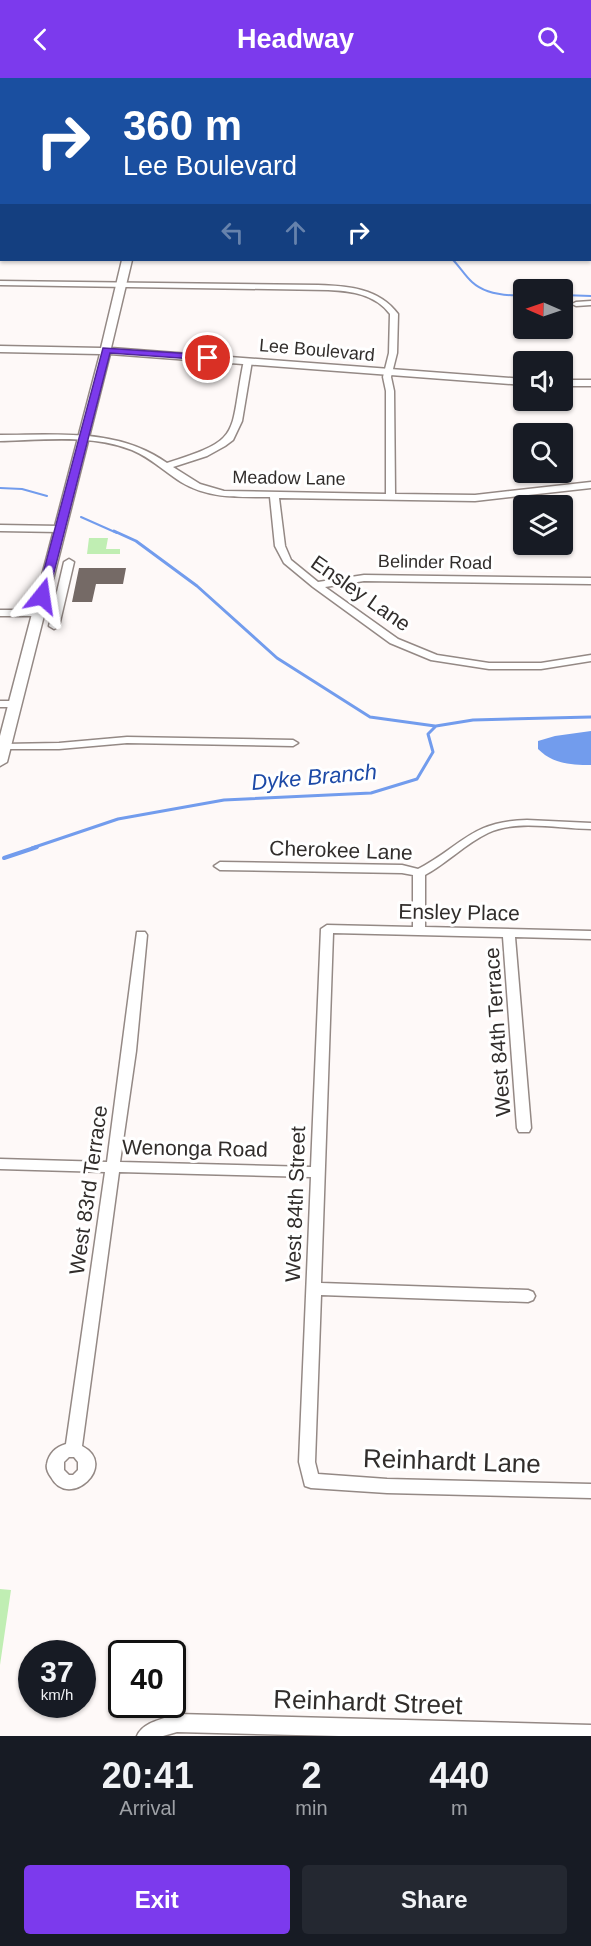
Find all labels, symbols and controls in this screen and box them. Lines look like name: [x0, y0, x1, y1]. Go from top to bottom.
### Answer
icon: back: [24, 23, 57, 56]
icon: search: [534, 23, 567, 56]
text: Headway: [237, 24, 354, 54]
icon: right: [24, 102, 102, 180]
text: 360 m: [123, 102, 242, 149]
text: Lee Boulevard: [123, 151, 297, 181]
icon: left: [216, 216, 249, 249]
icon: ahead: [279, 216, 312, 249]
icon: right: [342, 216, 375, 249]
north arrow: [513, 279, 573, 339]
map controls: [513, 279, 573, 555]
pin: [182, 332, 233, 383]
street label: Lee Boulevard: [258, 335, 376, 365]
icon: arrive: [191, 341, 224, 374]
button: sound: [513, 351, 573, 411]
button: search: [513, 423, 573, 483]
street label: Meadow Lane: [232, 467, 346, 489]
button: layers: [513, 495, 573, 555]
street label: Ensley Lane: [307, 550, 415, 636]
street label: Belinder Road: [378, 551, 492, 573]
position arrow: [10, 564, 74, 628]
water label: Dyke Branch: [250, 759, 378, 795]
street label: Cherokee Lane: [269, 836, 413, 864]
street label: Ensley Place: [398, 899, 520, 925]
street label: West 84th Terrace: [480, 947, 514, 1117]
street label: West 83rd Terrace: [65, 1104, 111, 1276]
street label: West 84th Street: [281, 1125, 309, 1282]
street label: Wenonga Road: [122, 1135, 268, 1161]
street label: Reinhardt Lane: [363, 1443, 541, 1479]
speed limit sign: 40: [108, 1640, 186, 1718]
text: 37: [40, 1655, 74, 1688]
street label: Reinhardt Street: [273, 1684, 464, 1720]
text: km/h: [41, 1686, 73, 1703]
text: 20:41: [102, 1755, 194, 1796]
text: 2: [301, 1755, 321, 1796]
text: 440: [429, 1755, 489, 1796]
text: Arrival: [119, 1797, 176, 1819]
text: min: [295, 1797, 328, 1819]
text: m: [451, 1797, 468, 1819]
button: Exit: [24, 1865, 290, 1934]
button: Share: [302, 1865, 567, 1934]

